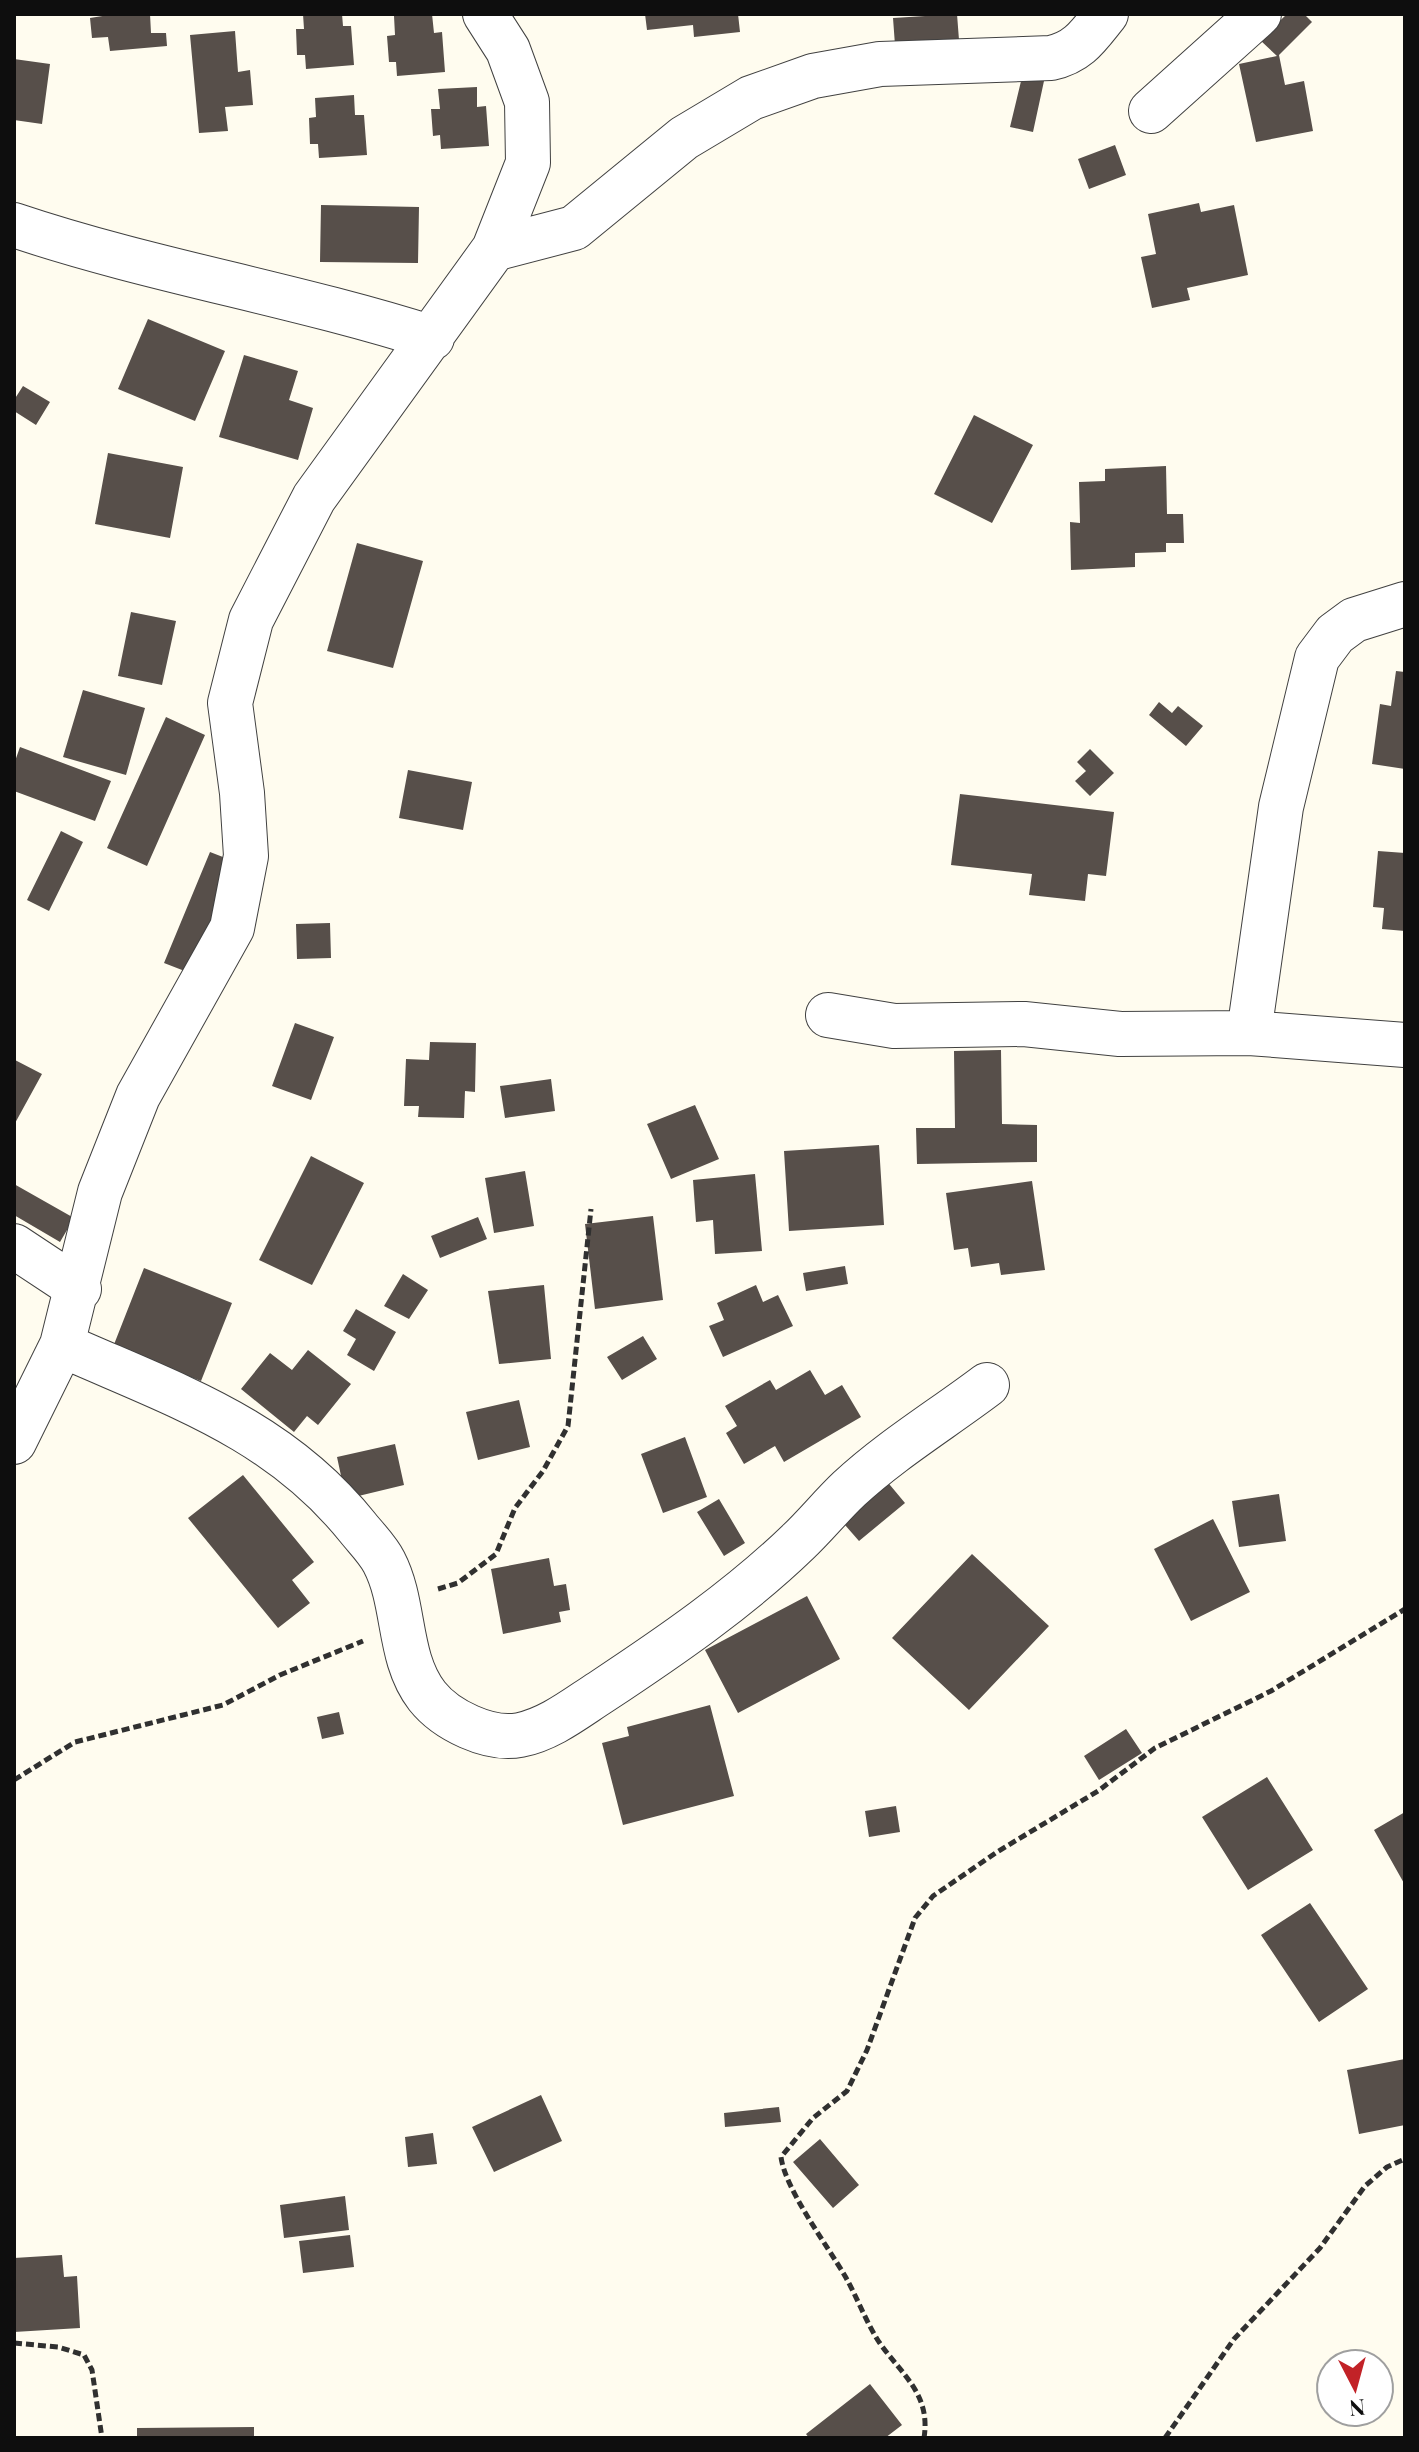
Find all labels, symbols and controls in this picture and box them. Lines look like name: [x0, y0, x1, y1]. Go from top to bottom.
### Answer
north arrow: [1315, 2348, 1395, 2428]
text: N: [1348, 2393, 1367, 2425]

